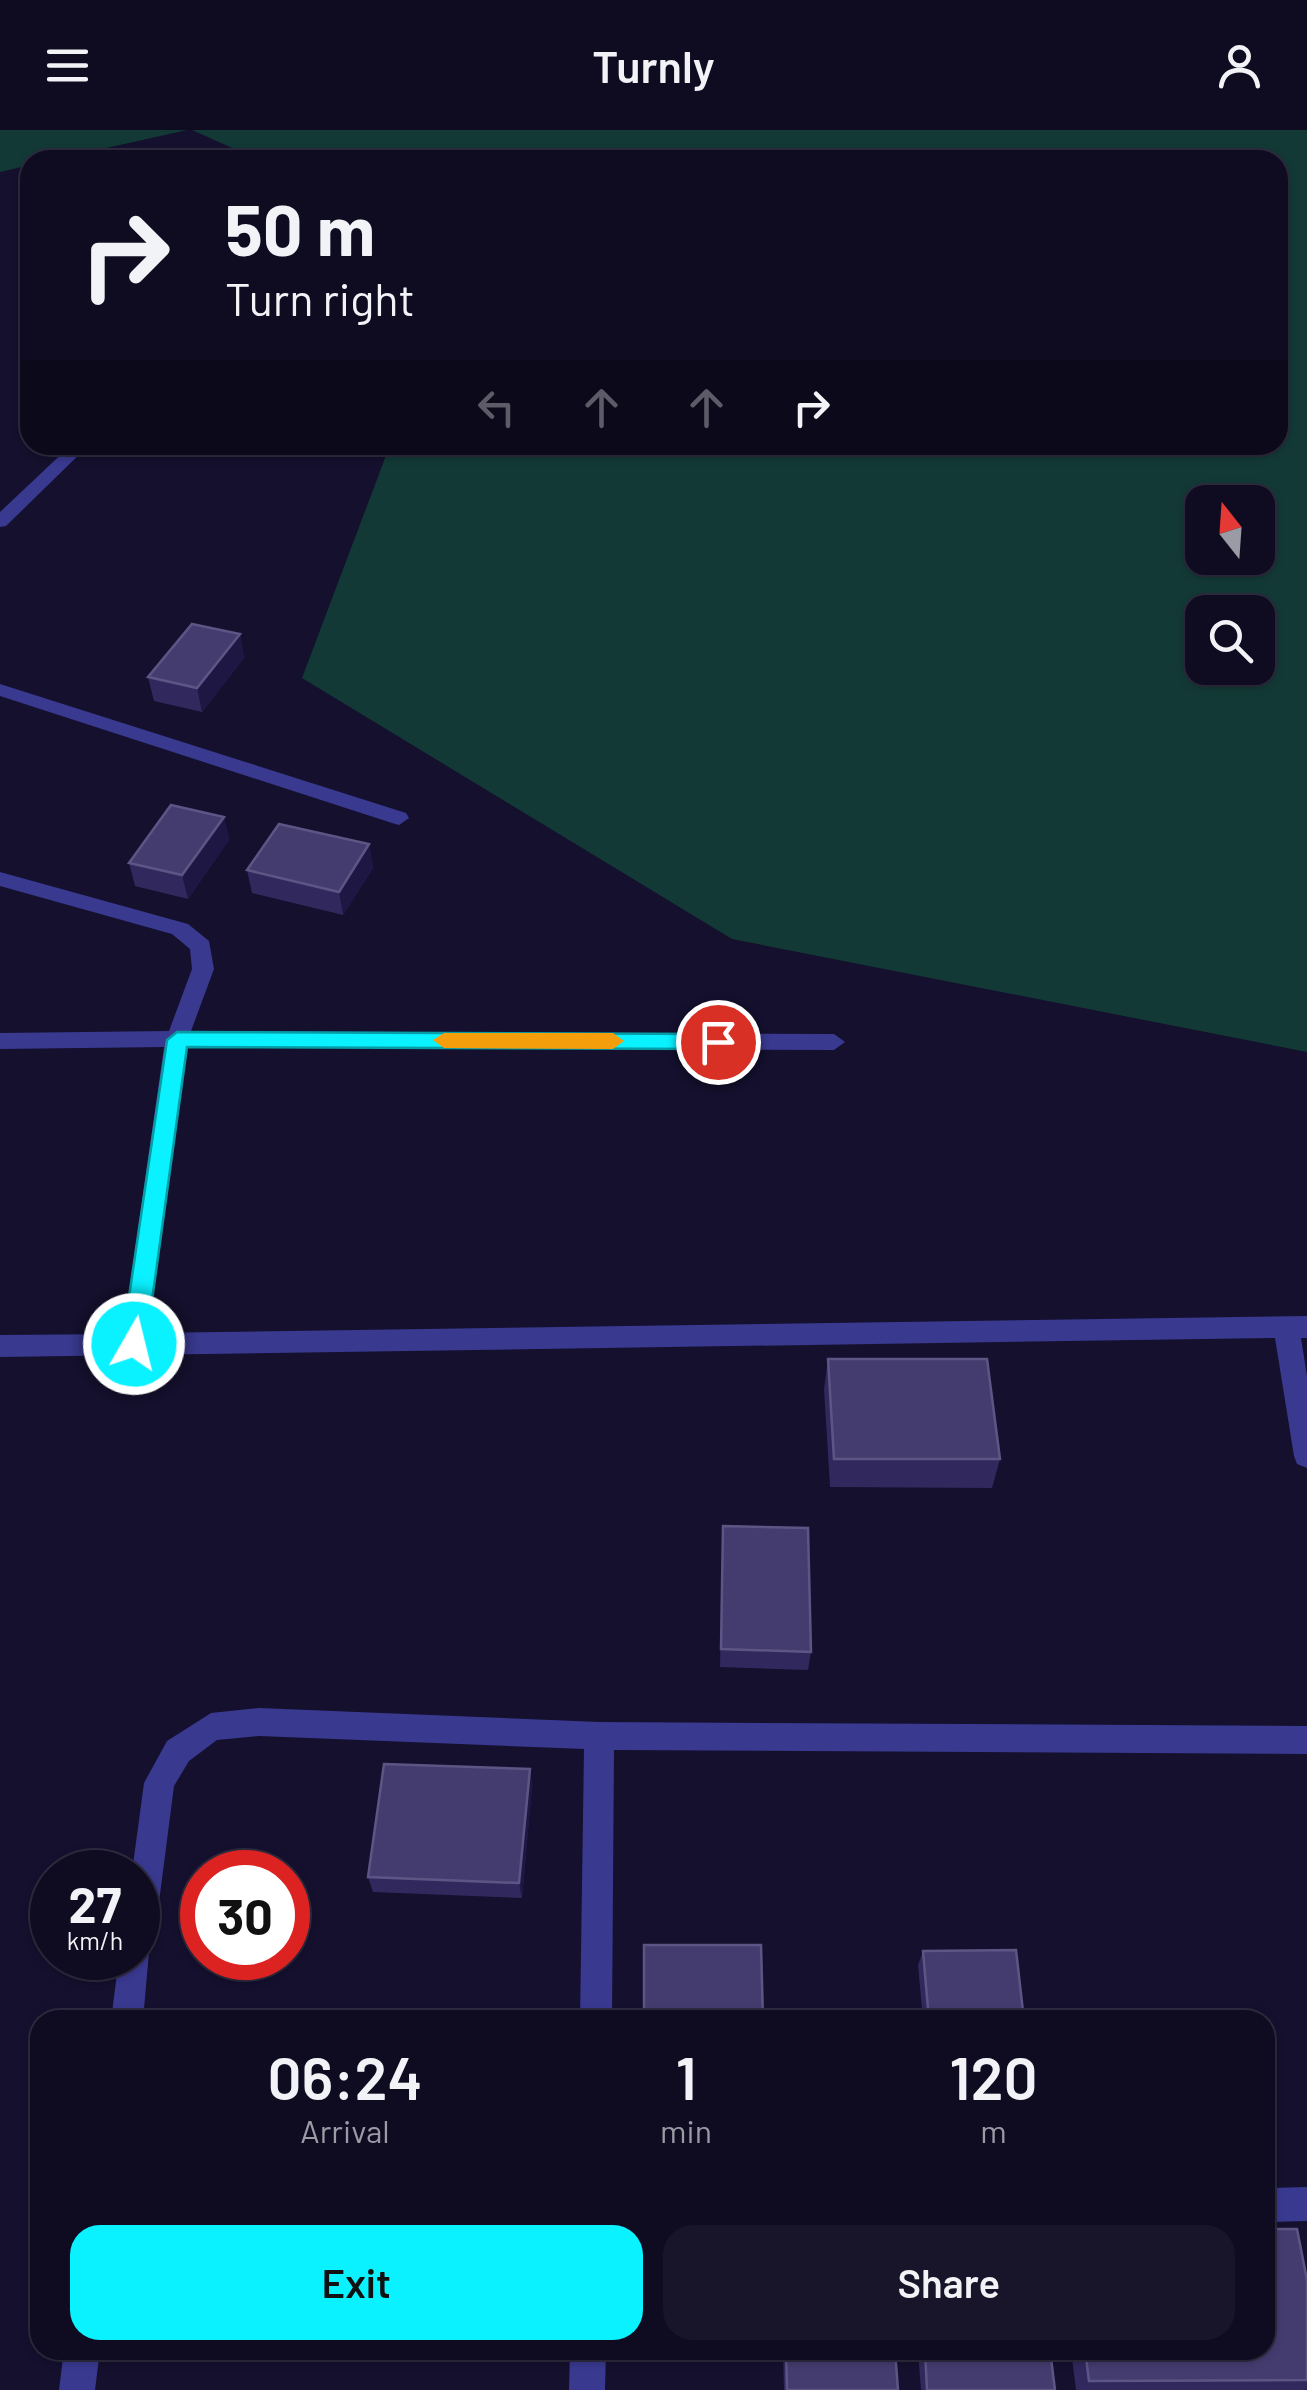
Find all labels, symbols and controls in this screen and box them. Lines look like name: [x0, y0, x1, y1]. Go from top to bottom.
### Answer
icon: menu: [40, 38, 95, 93]
text: Turnly: [592, 38, 715, 92]
icon: person: [1212, 38, 1267, 93]
text: 50 m: [225, 186, 375, 270]
icon: right: [60, 190, 190, 320]
text: Turn right: [225, 271, 415, 325]
icon: left: [469, 380, 524, 435]
icon: ahead: [574, 380, 629, 435]
icon: ahead: [679, 380, 734, 435]
icon: right: [784, 380, 839, 435]
north arrow: [1185, 485, 1275, 575]
map controls: [1185, 485, 1275, 685]
button: search: [1185, 595, 1275, 685]
pin: [676, 1000, 761, 1085]
icon: arrive: [691, 1015, 746, 1070]
position arrow: [82, 1292, 186, 1396]
speed limit sign: 30: [180, 1850, 310, 1980]
text: 27: [69, 1873, 121, 1933]
text: km/h: [67, 1925, 123, 1955]
text: 06:24: [267, 2040, 423, 2112]
text: 1: [675, 2040, 697, 2112]
text: 120: [949, 2040, 1038, 2112]
text: Arrival: [300, 2111, 390, 2149]
text: min: [660, 2111, 712, 2149]
text: m: [980, 2111, 1007, 2149]
button: Exit: [70, 2225, 643, 2340]
button: Share: [663, 2225, 1235, 2340]

